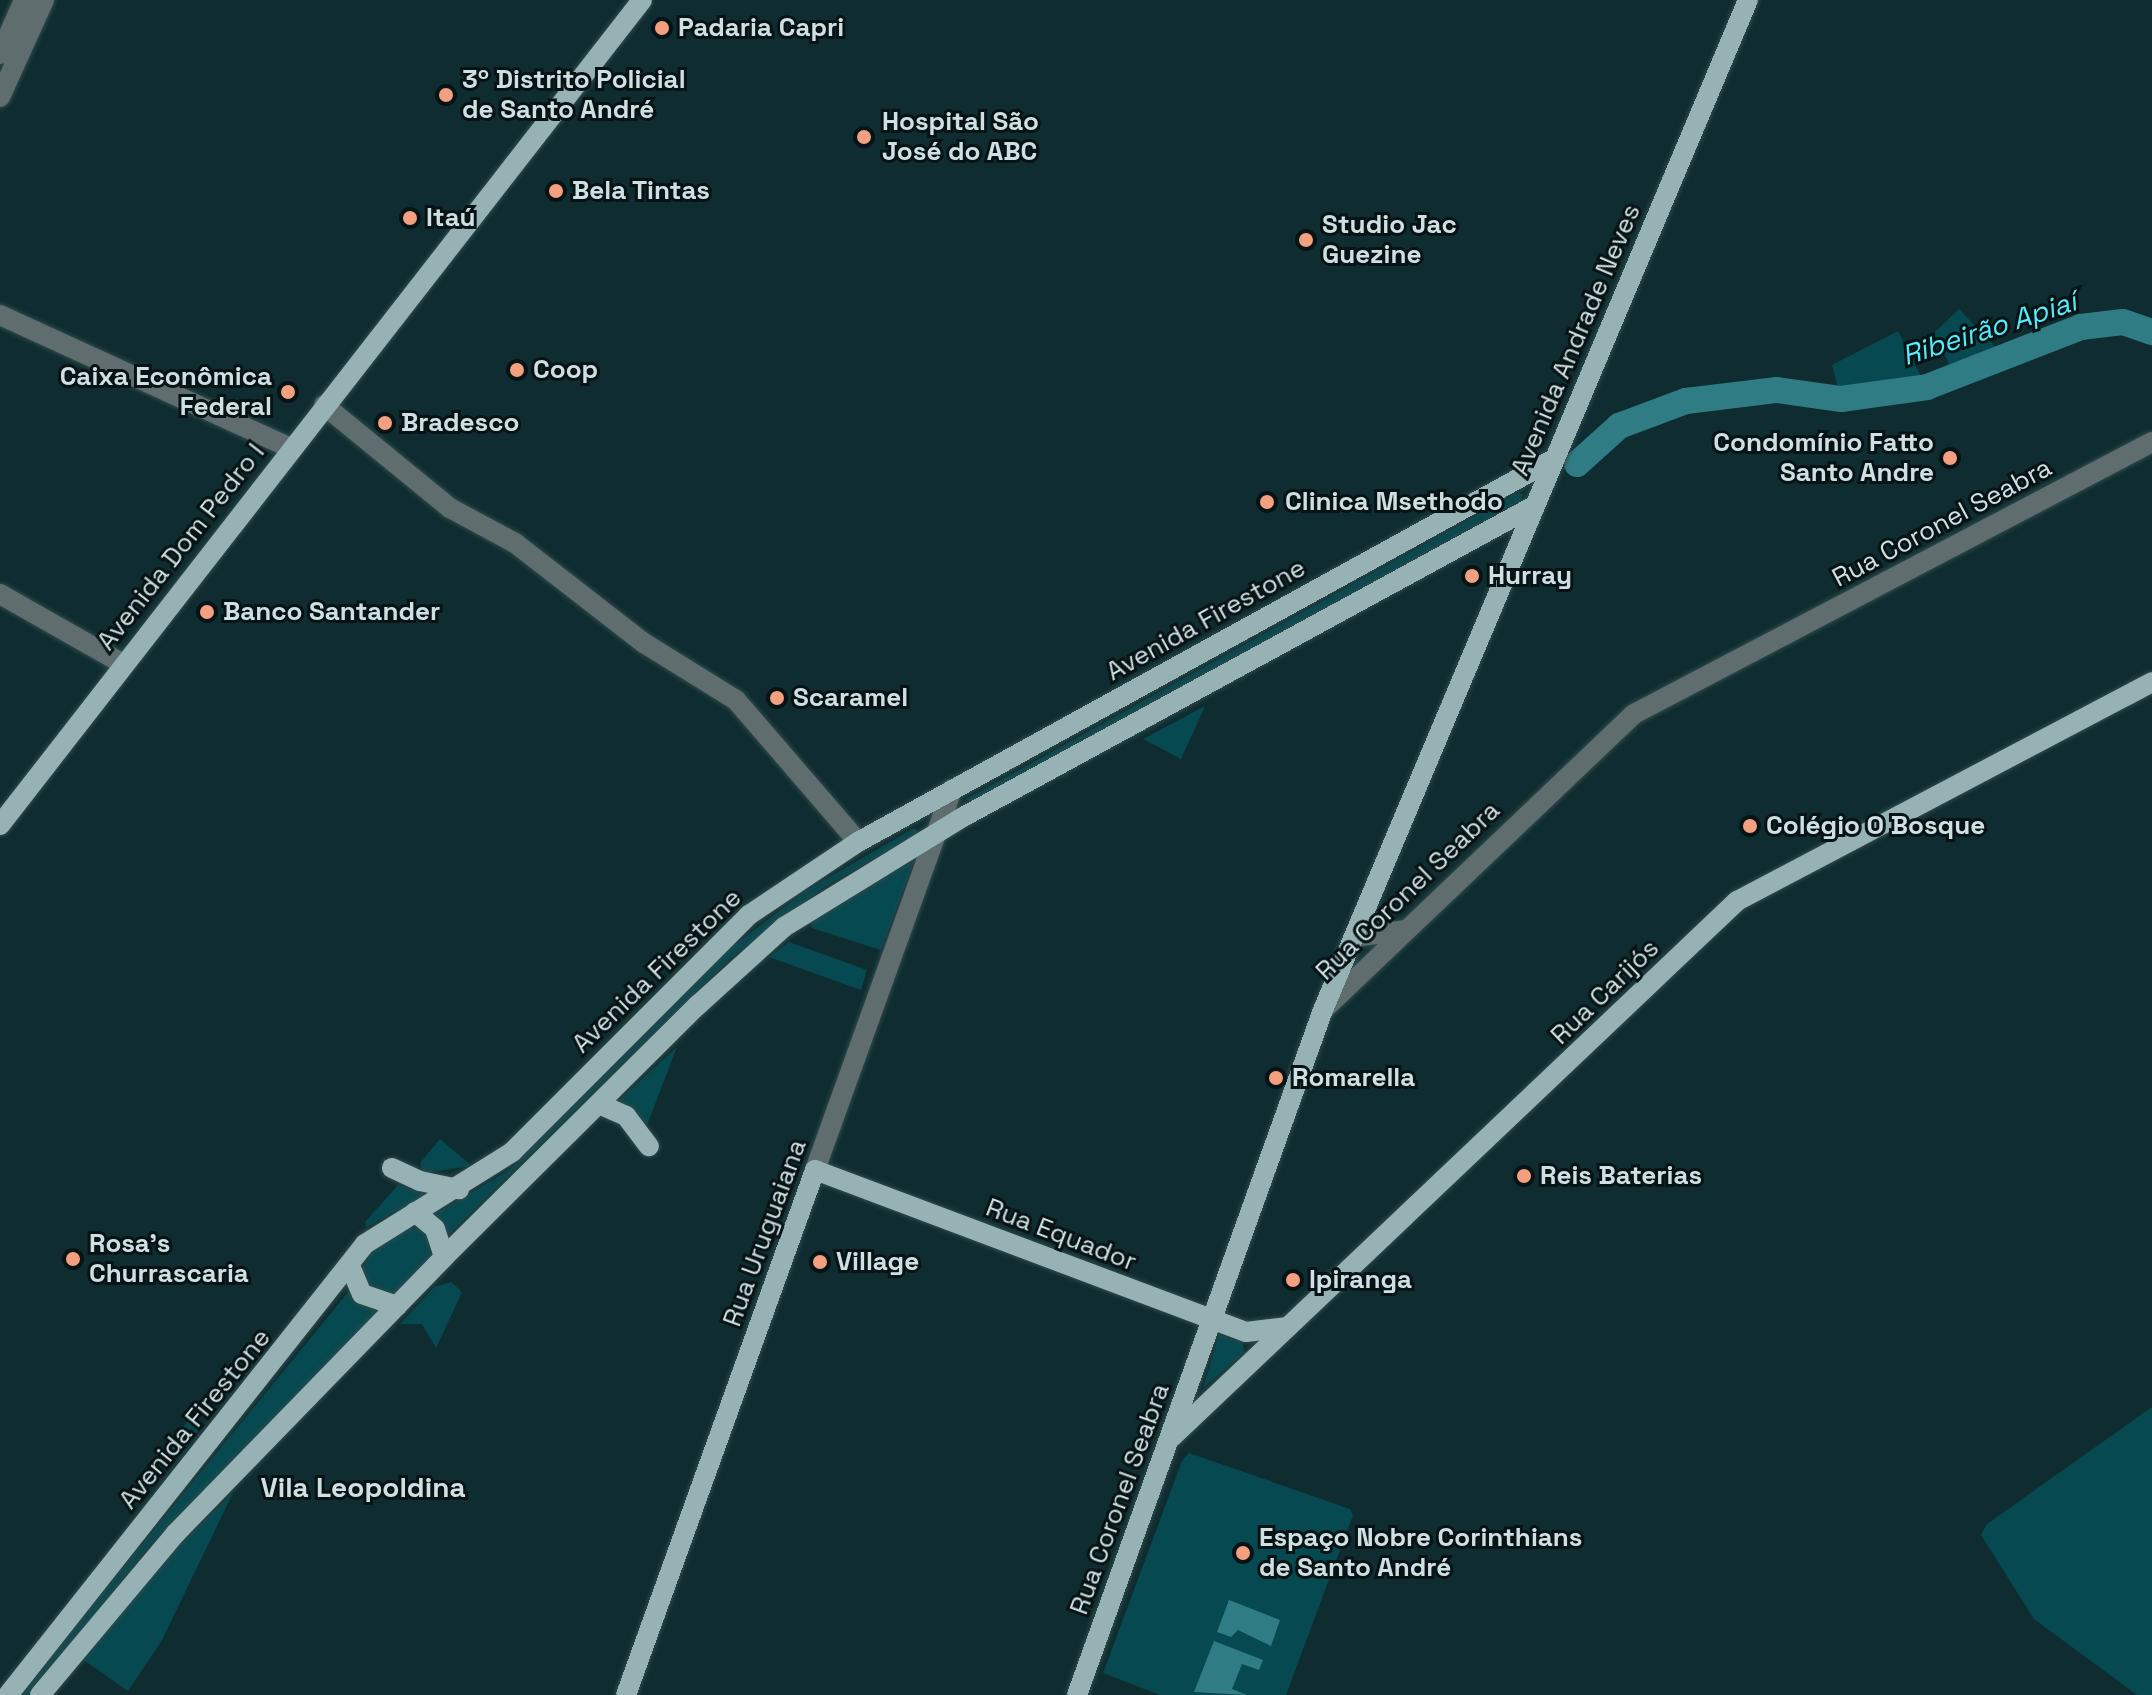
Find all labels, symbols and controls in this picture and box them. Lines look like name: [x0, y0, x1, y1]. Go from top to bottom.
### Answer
place label: Padaria Capri: [678, 12, 844, 44]
marker: Padaria Capri: [653, 19, 671, 37]
place label: 3º Distrito Policial de Santo André: [462, 64, 686, 126]
marker: 3º Distrito Policial de Santo André: [437, 86, 455, 104]
place label: Hospital São José do ABC: [882, 106, 1039, 168]
marker: Hospital São José do ABC: [853, 126, 875, 148]
place label: Bela Tintas: [572, 175, 711, 207]
marker: Bela Tintas: [547, 182, 565, 200]
street label: Avenida Andrade Neves: [1505, 200, 1647, 480]
place label: Itaú: [426, 202, 475, 234]
marker: Itaú: [401, 209, 419, 227]
place label: Studio Jac Guezine: [1322, 209, 1457, 270]
marker: Studio Jac Guezine: [1297, 231, 1315, 249]
water label: Ribeirão Apiaí: [1897, 284, 2081, 372]
place label: Coop: [533, 354, 598, 386]
place label: Caixa Econômica Federal: [60, 361, 272, 422]
marker: Coop: [508, 361, 526, 379]
marker: Caixa Econômica Federal: [279, 383, 297, 401]
place label: Bradesco: [401, 407, 519, 439]
marker: Bradesco: [376, 414, 394, 432]
place label: Condomínio Fatto Santo Andre: [1713, 427, 1934, 488]
street label: Avenida Dom Pedro I: [91, 437, 271, 657]
marker: Condomínio Fatto Santo Andre: [1941, 449, 1959, 467]
street label: Rua Coronel Seabra: [1827, 452, 2057, 594]
place label: Clinica Msethodo: [1285, 486, 1503, 518]
marker: Clinica Msethodo: [1256, 491, 1278, 513]
street label: Avenida Firestone: [1101, 552, 1311, 688]
place label: Hurray: [1488, 560, 1572, 592]
marker: Hurray: [1463, 567, 1481, 585]
place label: Banco Santander: [223, 596, 440, 628]
marker: Banco Santander: [198, 603, 216, 621]
place label: Scaramel: [793, 682, 908, 714]
marker: Scaramel: [768, 689, 786, 707]
street label: Rua Coronel Seabra: [1309, 795, 1507, 987]
place label: Colégio O Bosque: [1766, 810, 1985, 842]
marker: Colégio O Bosque: [1741, 817, 1759, 835]
street label: Avenida Firestone: [566, 882, 748, 1060]
street label: Rua Carijós: [1545, 933, 1665, 1051]
place label: Romarella: [1292, 1062, 1415, 1094]
marker: Romarella: [1267, 1069, 1285, 1087]
street label: Rua Uruguaiana: [717, 1135, 813, 1331]
place label: Reis Baterias: [1540, 1160, 1702, 1192]
marker: Reis Baterias: [1515, 1167, 1533, 1185]
street label: Rua Equador: [981, 1192, 1141, 1278]
place label: Rosa's Churrascaria: [89, 1228, 249, 1290]
place label: Village: [836, 1246, 919, 1278]
marker: Rosa's Churrascaria: [64, 1250, 82, 1268]
marker: Village: [811, 1253, 829, 1271]
place label: Ipiranga: [1309, 1264, 1412, 1296]
marker: Ipiranga: [1284, 1271, 1302, 1289]
street label: Avenida Firestone: [113, 1323, 277, 1515]
street label: Rua Coronel Seabra: [1064, 1379, 1176, 1619]
district label: Vila Leopoldina: [260, 1470, 466, 1504]
place label: Espaço Nobre Corinthians de Santo André: [1259, 1522, 1582, 1584]
marker: Espaço Nobre Corinthians de Santo André: [1234, 1544, 1252, 1562]

